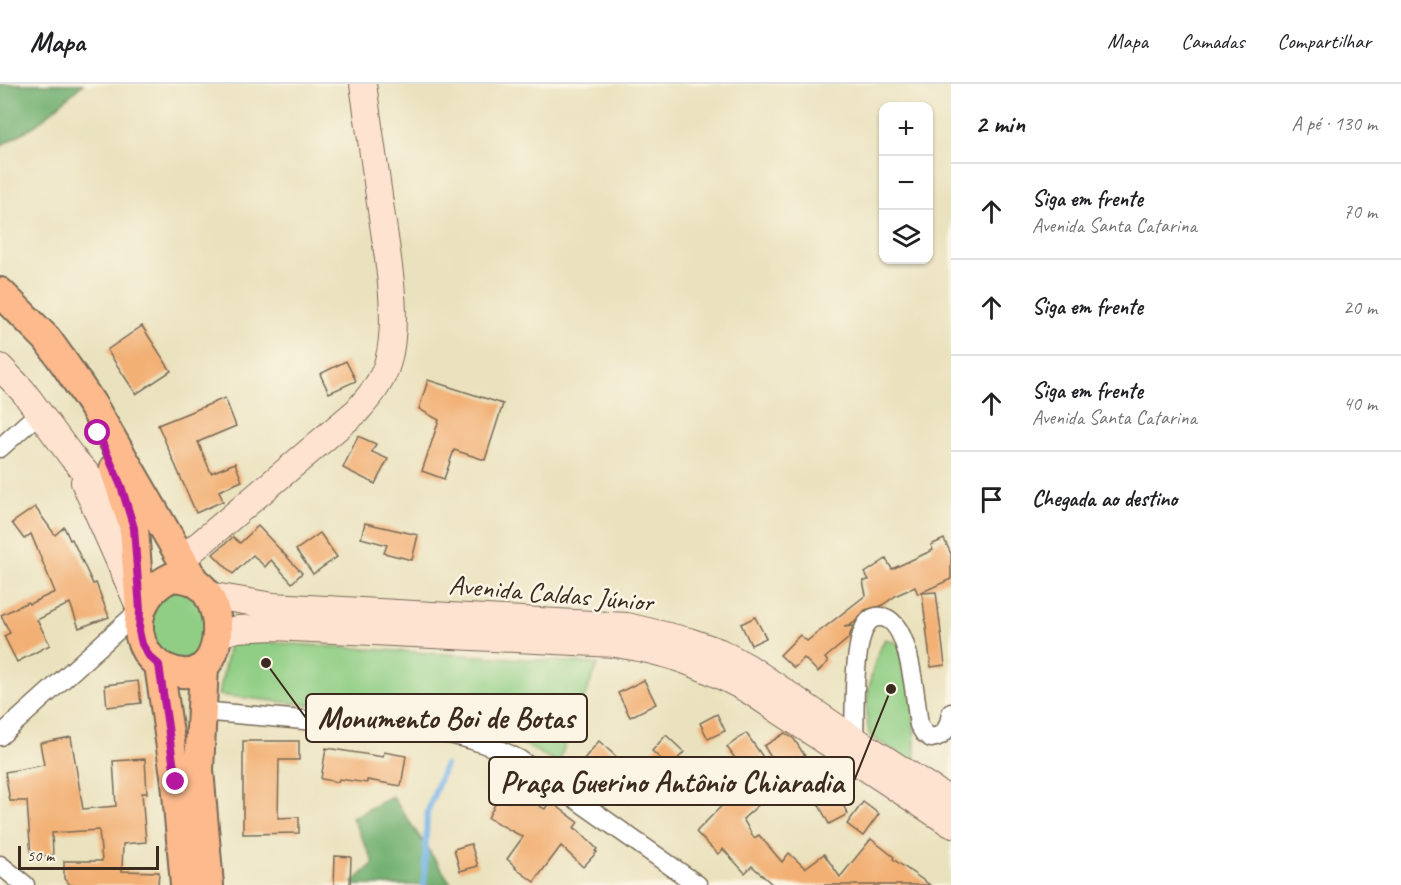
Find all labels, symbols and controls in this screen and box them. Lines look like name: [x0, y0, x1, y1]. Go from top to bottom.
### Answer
text: Mapa: [30, 24, 85, 59]
text: Mapa: [1107, 28, 1148, 54]
text: Camadas: [1181, 28, 1244, 54]
text: Compartilhar: [1277, 28, 1371, 54]
map controls: [879, 102, 933, 264]
button: +: [879, 102, 933, 156]
text: 2 min: [975, 107, 1025, 140]
text: A pé · 130 m: [1292, 111, 1377, 136]
button: −: [879, 156, 933, 210]
text: Siga em frente: [1032, 185, 1143, 213]
icon: ahead: [975, 195, 1008, 228]
text: 70 m: [1343, 199, 1377, 224]
button: layers: [879, 210, 933, 264]
text: Avenida Santa Catarina: [1032, 213, 1197, 238]
icon: ahead: [975, 291, 1008, 324]
text: Siga em frente: [1032, 293, 1143, 321]
text: 20 m: [1343, 295, 1377, 320]
text: Siga em frente: [1032, 377, 1143, 405]
icon: ahead: [975, 387, 1008, 420]
text: 40 m: [1343, 391, 1377, 416]
text: Avenida Santa Catarina: [1032, 405, 1197, 430]
route start: [84, 419, 110, 445]
icon: arrive: [975, 483, 1008, 516]
text: Chegada ao destino: [1032, 485, 1177, 513]
street label: Avenida Caldas Júnior: [447, 567, 656, 620]
callout: Monumento Boi de Botas: [306, 694, 587, 742]
text: Monumento Boi de Botas: [318, 699, 578, 737]
callout: Praça Guerino Antônio Chiaradia: [489, 757, 854, 805]
text: Praça Guerino Antônio Chiaradia: [500, 763, 846, 801]
route end: [162, 768, 188, 794]
scale bar: [18, 843, 159, 870]
text: 50 m: [27, 846, 54, 866]

